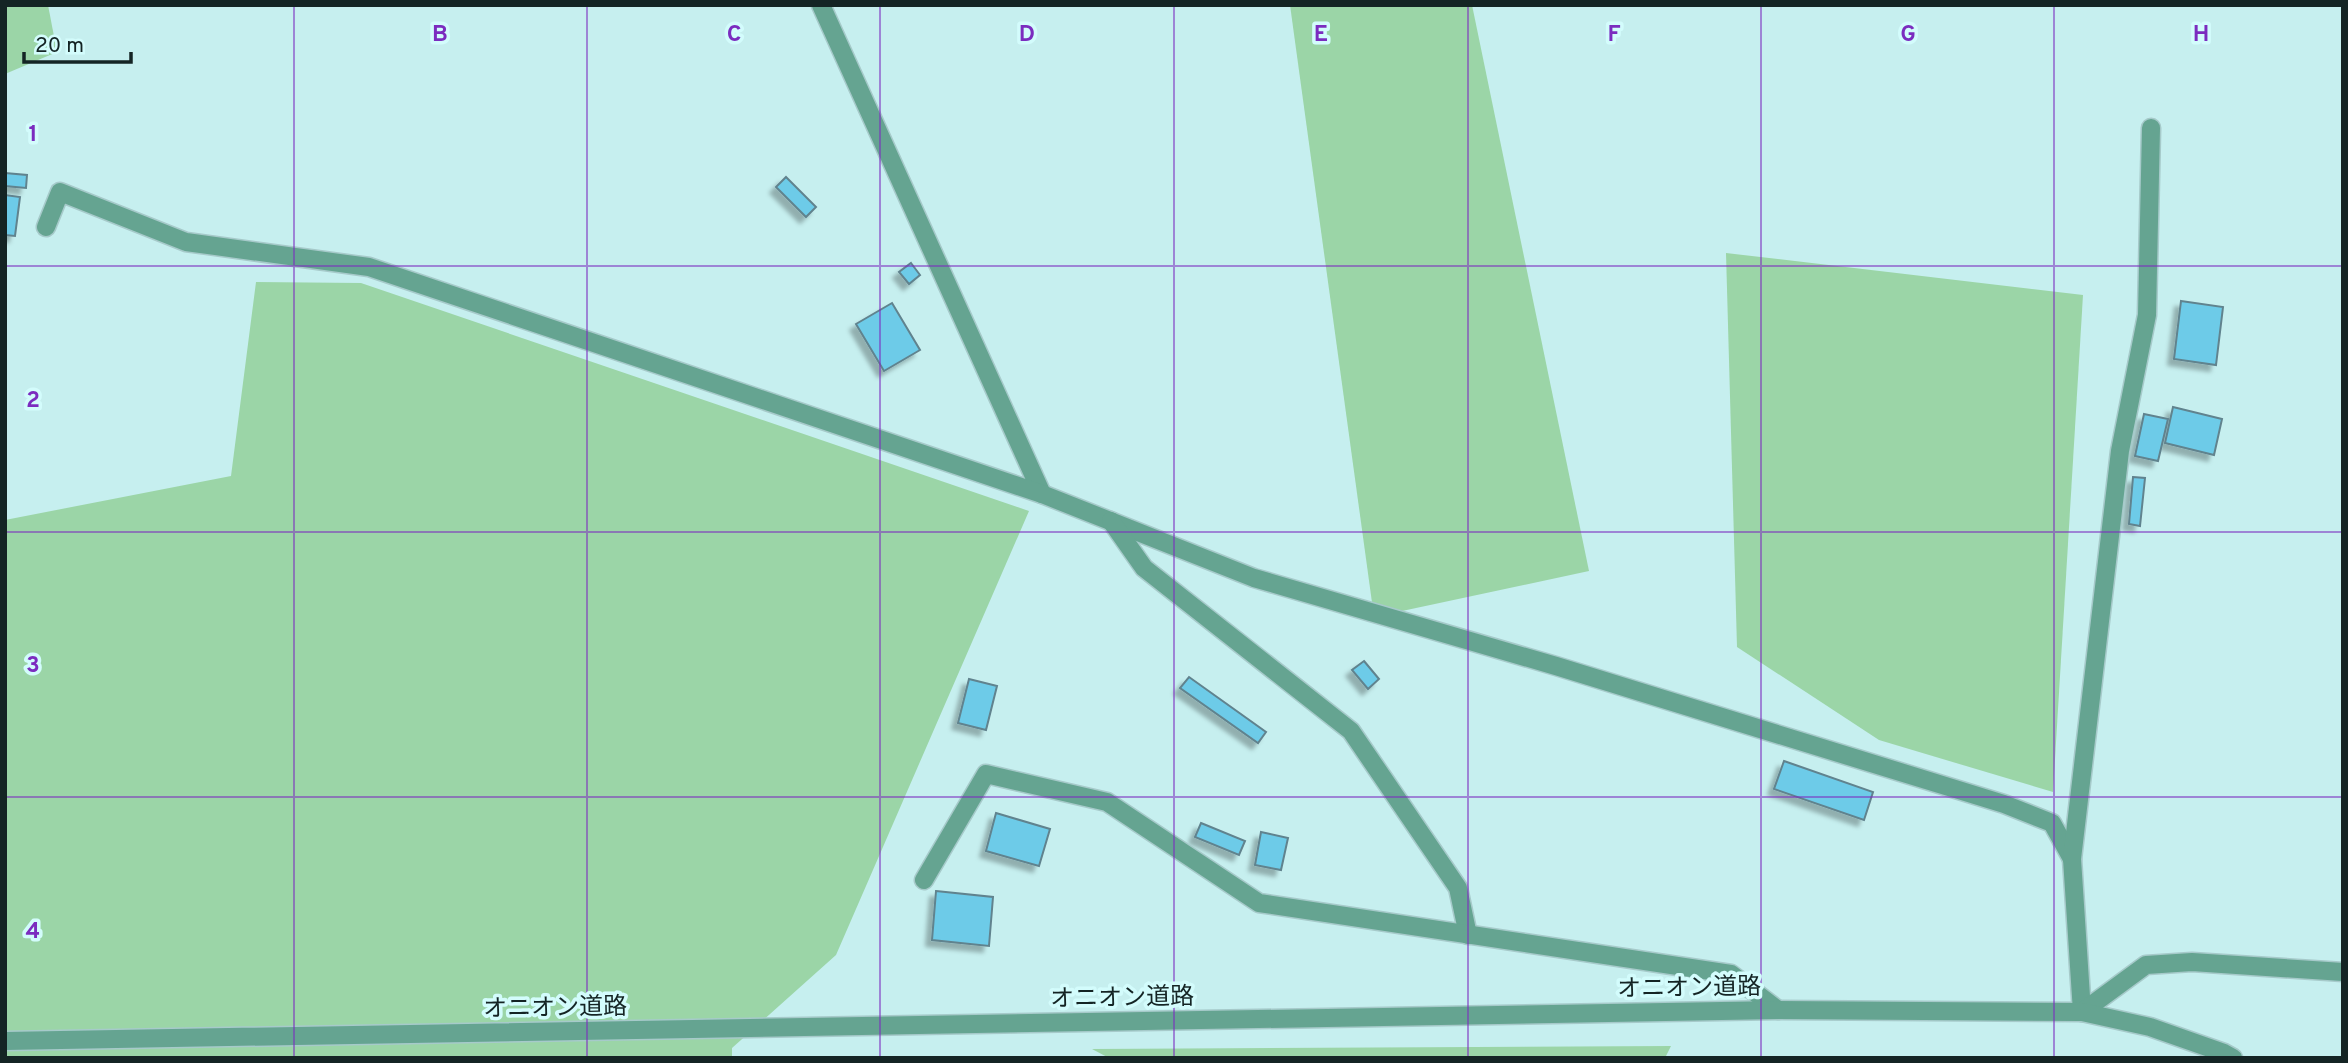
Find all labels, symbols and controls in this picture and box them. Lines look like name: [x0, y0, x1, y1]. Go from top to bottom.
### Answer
scale bar: [24, 21, 131, 65]
text: B: [432, 21, 448, 50]
text: C: [727, 21, 741, 50]
text: D: [1019, 21, 1035, 50]
text: E: [1314, 21, 1328, 50]
text: F: [1607, 21, 1621, 50]
text: G: [1900, 21, 1916, 50]
text: H: [2193, 21, 2209, 50]
text: 20 m: [35, 33, 84, 60]
text: 1: [28, 121, 38, 150]
text: 2: [26, 387, 40, 416]
text: 3: [26, 652, 40, 681]
text: 4: [26, 918, 40, 947]
street label: オニオン道路: [1617, 973, 1761, 1005]
street label: オニオン道路: [1050, 983, 1194, 1015]
street label: オニオン道路: [483, 993, 627, 1025]

